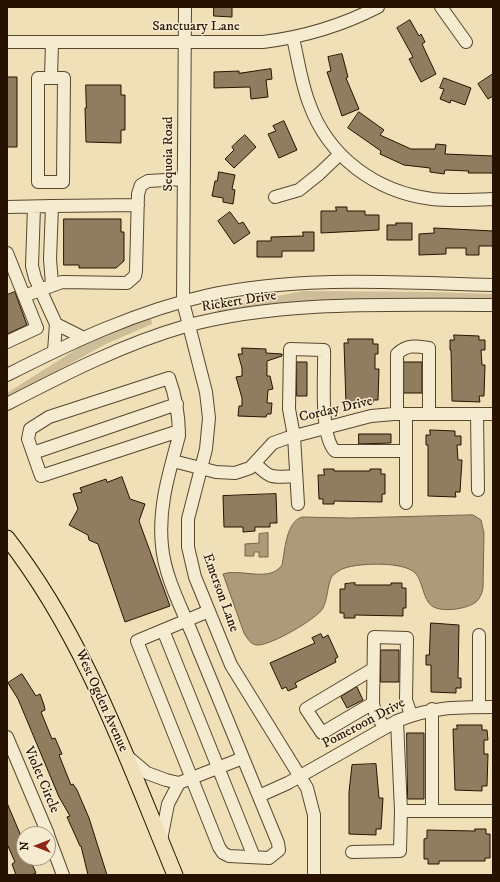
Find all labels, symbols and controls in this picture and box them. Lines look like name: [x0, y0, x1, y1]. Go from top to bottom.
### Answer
street label: Sanctuary Lane: [152, 19, 240, 35]
street label: Sequoia Road: [161, 116, 177, 192]
street label: Rickert Drive: [200, 288, 278, 316]
street label: Corday Drive: [298, 393, 374, 427]
street label: Emerson Lane: [198, 551, 242, 635]
street label: West Ogden Avenue: [71, 647, 131, 755]
street label: Pomeroon Drive: [320, 695, 408, 753]
street label: Violet Circle: [19, 744, 63, 816]
north arrow: [16, 826, 56, 866]
text: N: [18, 841, 32, 851]

